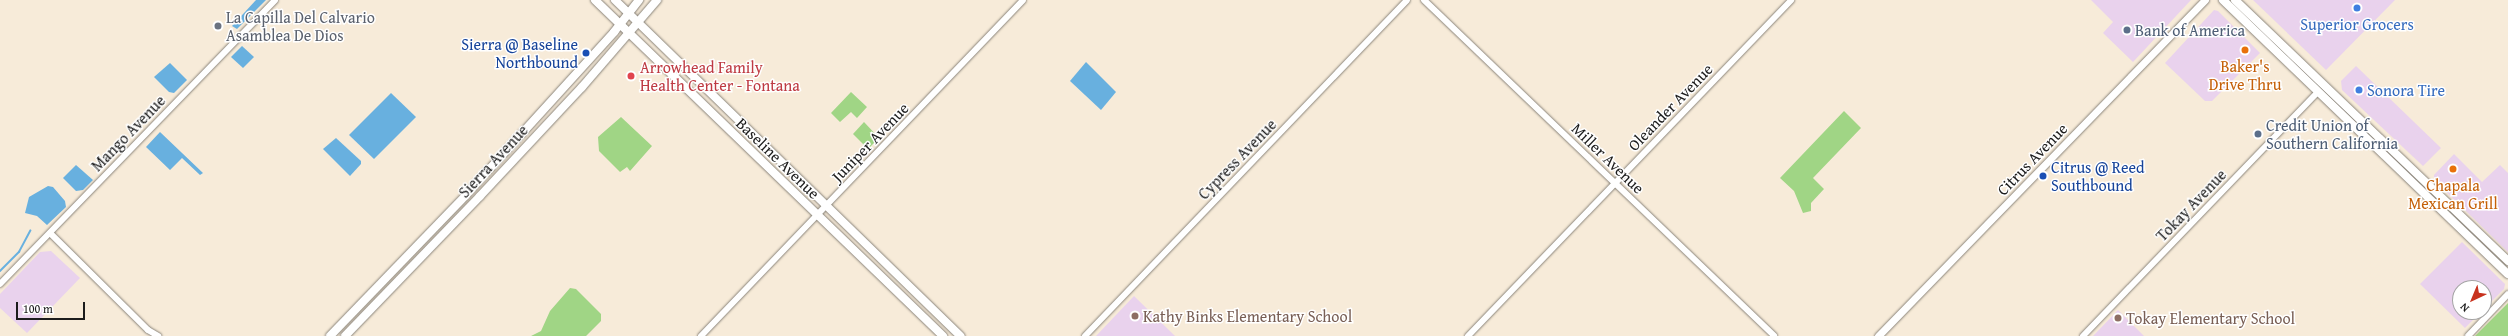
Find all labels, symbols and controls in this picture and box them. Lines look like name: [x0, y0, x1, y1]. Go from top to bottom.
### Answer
marker: Superior Grocers: [2352, 3, 2362, 13]
place label: La Capilla Del Calvario Asamblea De Dios: [226, 7, 375, 45]
place label: Superior Grocers: [2300, 14, 2414, 34]
place label: Bank of America: [2135, 20, 2245, 40]
marker: La Capilla Del Calvario Asamblea De Dios: [213, 21, 223, 31]
marker: Bank of America: [2122, 25, 2132, 35]
place label: Sierra @ Baseline Northbound: [461, 34, 578, 72]
marker: Baker's Drive Thru: [2240, 45, 2250, 55]
marker: Sierra @ Baseline Northbound: [581, 48, 591, 58]
place label: Baker's Drive Thru: [2209, 56, 2281, 94]
place label: Arrowhead Family Health Center - Fontana: [640, 57, 800, 95]
street label: Oleander Avenue: [1624, 59, 1716, 155]
marker: Arrowhead Family Health Center - Fontana: [625, 70, 637, 82]
place label: Sonora Tire: [2367, 80, 2445, 100]
marker: Sonora Tire: [2354, 85, 2364, 95]
street label: Mango Avenue: [87, 91, 169, 175]
street label: Juniper Avenue: [827, 98, 913, 186]
street label: Baseline Avenue: [732, 113, 824, 203]
street label: Cypress Avenue: [1194, 115, 1280, 203]
place label: Credit Union of Southern California: [2266, 115, 2398, 153]
street label: Miller Avenue: [1568, 119, 1648, 197]
street label: Citrus Avenue: [1993, 119, 2071, 199]
street label: Sierra Avenue: [454, 120, 532, 202]
marker: Credit Union of Southern California: [2253, 129, 2263, 139]
place label: Citrus @ Reed Southbound: [2051, 157, 2145, 195]
marker: Chapala Mexican Grill: [2448, 164, 2458, 174]
street label: Tokay Avenue: [2152, 165, 2230, 245]
marker: Citrus @ Reed Southbound: [2038, 171, 2048, 181]
place label: Chapala Mexican Grill: [2408, 175, 2498, 213]
north arrow: [2452, 280, 2492, 320]
scale bar: [18, 294, 87, 320]
text: 100 m: [23, 300, 53, 317]
text: N: [2456, 300, 2473, 316]
place label: Kathy Binks Elementary School: [1143, 306, 1352, 326]
place label: Tokay Elementary School: [2126, 308, 2295, 328]
marker: Kathy Binks Elementary School: [1130, 311, 1140, 321]
marker: Tokay Elementary School: [2113, 313, 2123, 323]

